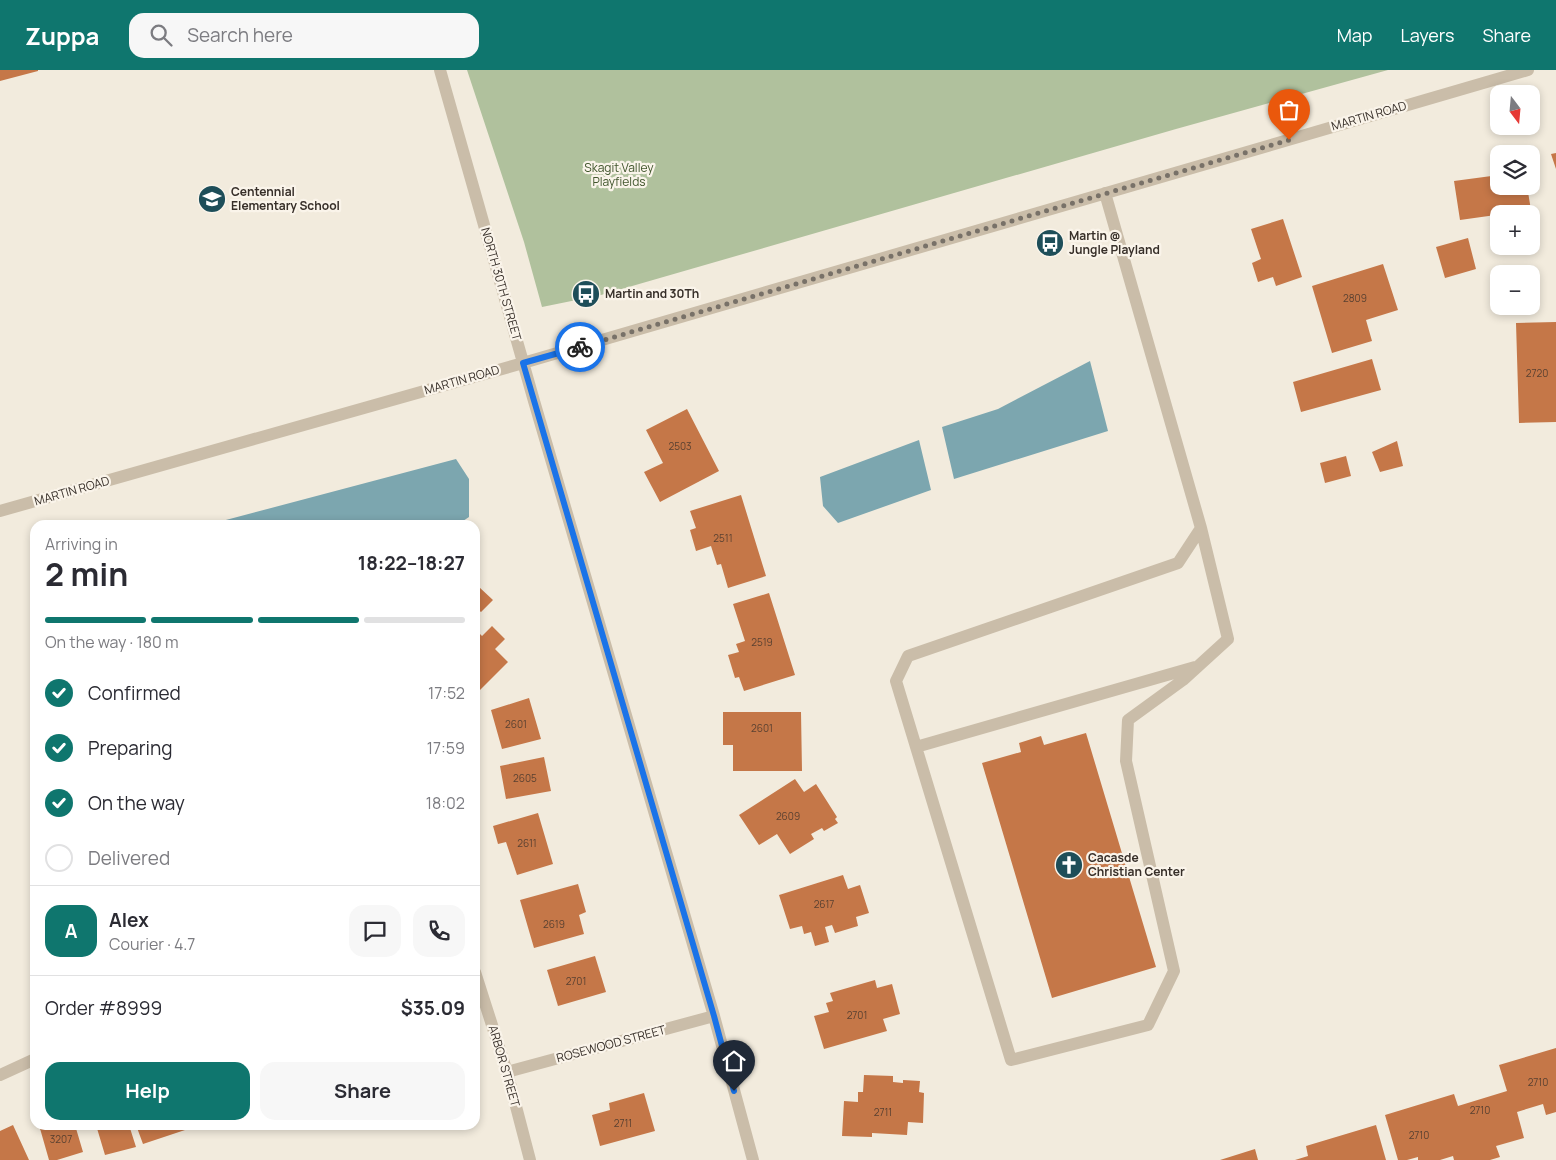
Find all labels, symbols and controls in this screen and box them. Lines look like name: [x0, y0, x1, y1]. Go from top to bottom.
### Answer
search box: [129, 13, 479, 58]
text: Zuppa: [25, 19, 99, 52]
icon: search: [147, 21, 175, 49]
text: Search here: [187, 22, 293, 48]
text: Map: [1337, 23, 1372, 47]
text: Layers: [1400, 23, 1454, 47]
text: Share: [1482, 23, 1531, 47]
north arrow: [1490, 85, 1540, 135]
map controls: [1490, 85, 1540, 315]
pin: [1268, 89, 1310, 140]
icon: bag: [1275, 96, 1303, 124]
street label: MARTIN ROAD: [1329, 97, 1408, 134]
button: layers: [1490, 145, 1540, 195]
park label: Skagit Valley Playfields: [584, 159, 654, 190]
place label: Centennial Elementary School: [231, 183, 340, 214]
school or university icon: Centennial Elementary School: [197, 184, 227, 214]
button: +: [1490, 205, 1540, 255]
street label: NORTH 30TH STREET: [477, 225, 526, 343]
place label: Martin @ Jungle Playland: [1069, 227, 1160, 258]
bus stop icon: Martin @ Jungle Playland: [1035, 228, 1065, 258]
button: −: [1490, 265, 1540, 315]
bus stop icon: Martin and 30Th: [571, 279, 601, 309]
place label: Martin and 30Th: [605, 285, 699, 302]
house number: 2809: [1343, 291, 1367, 305]
courier: [555, 322, 605, 372]
icon: bike: [566, 333, 594, 361]
street label: MARTIN ROAD: [422, 361, 501, 398]
house number: 2720: [1526, 366, 1548, 380]
house number: 2503: [668, 439, 692, 453]
street label: MARTIN ROAD: [32, 472, 111, 509]
house number: 2511: [713, 531, 733, 545]
text: Arriving in: [45, 533, 118, 555]
text: 18:22–18:27: [358, 550, 465, 576]
text: 2 min: [45, 552, 128, 596]
text: On the way · 180 m: [45, 631, 178, 653]
house number: 2519: [751, 635, 773, 649]
icon: check: [45, 679, 73, 707]
text: Confirmed: [88, 680, 181, 706]
text: 17:52: [428, 682, 465, 704]
house number: 2601: [505, 717, 527, 731]
house number: 2601: [751, 721, 773, 735]
icon: check: [45, 734, 73, 762]
text: Preparing: [88, 735, 173, 761]
text: 17:59: [427, 737, 465, 759]
house number: 2605: [513, 771, 537, 785]
icon: check: [45, 789, 73, 817]
text: On the way: [88, 790, 185, 816]
text: 18:02: [426, 792, 465, 814]
house number: 2609: [776, 809, 800, 823]
house number: 2611: [517, 836, 537, 850]
text: Delivered: [88, 845, 170, 871]
place label: Cacasde Christian Center: [1088, 849, 1185, 880]
church icon: Cacasde Christian Center: [1054, 850, 1084, 880]
house number: 2617: [814, 897, 834, 911]
button: chat: [349, 905, 401, 957]
button: phone: [413, 905, 465, 957]
text: Alex: [109, 907, 149, 933]
house number: 2619: [543, 917, 565, 931]
text: A: [65, 918, 77, 944]
text: Courier · 4.7: [109, 933, 195, 955]
house number: 2701: [566, 974, 586, 988]
text: Order #8999: [45, 995, 162, 1021]
text: $35.09: [401, 995, 465, 1021]
house number: 2701: [847, 1008, 867, 1022]
street label: ROSEWOOD STREET: [554, 1021, 668, 1066]
street label: ARBOR STREET: [485, 1023, 524, 1109]
pin: [713, 1040, 755, 1091]
icon: home: [720, 1047, 748, 1075]
button: Help: [45, 1062, 250, 1120]
button: Share: [260, 1062, 465, 1120]
house number: 2710: [1528, 1075, 1548, 1089]
house number: 2710: [1470, 1103, 1490, 1117]
house number: 2711: [874, 1105, 892, 1119]
house number: 2711: [614, 1116, 632, 1130]
house number: 2710: [1409, 1128, 1429, 1142]
house number: 3207: [50, 1132, 72, 1146]

